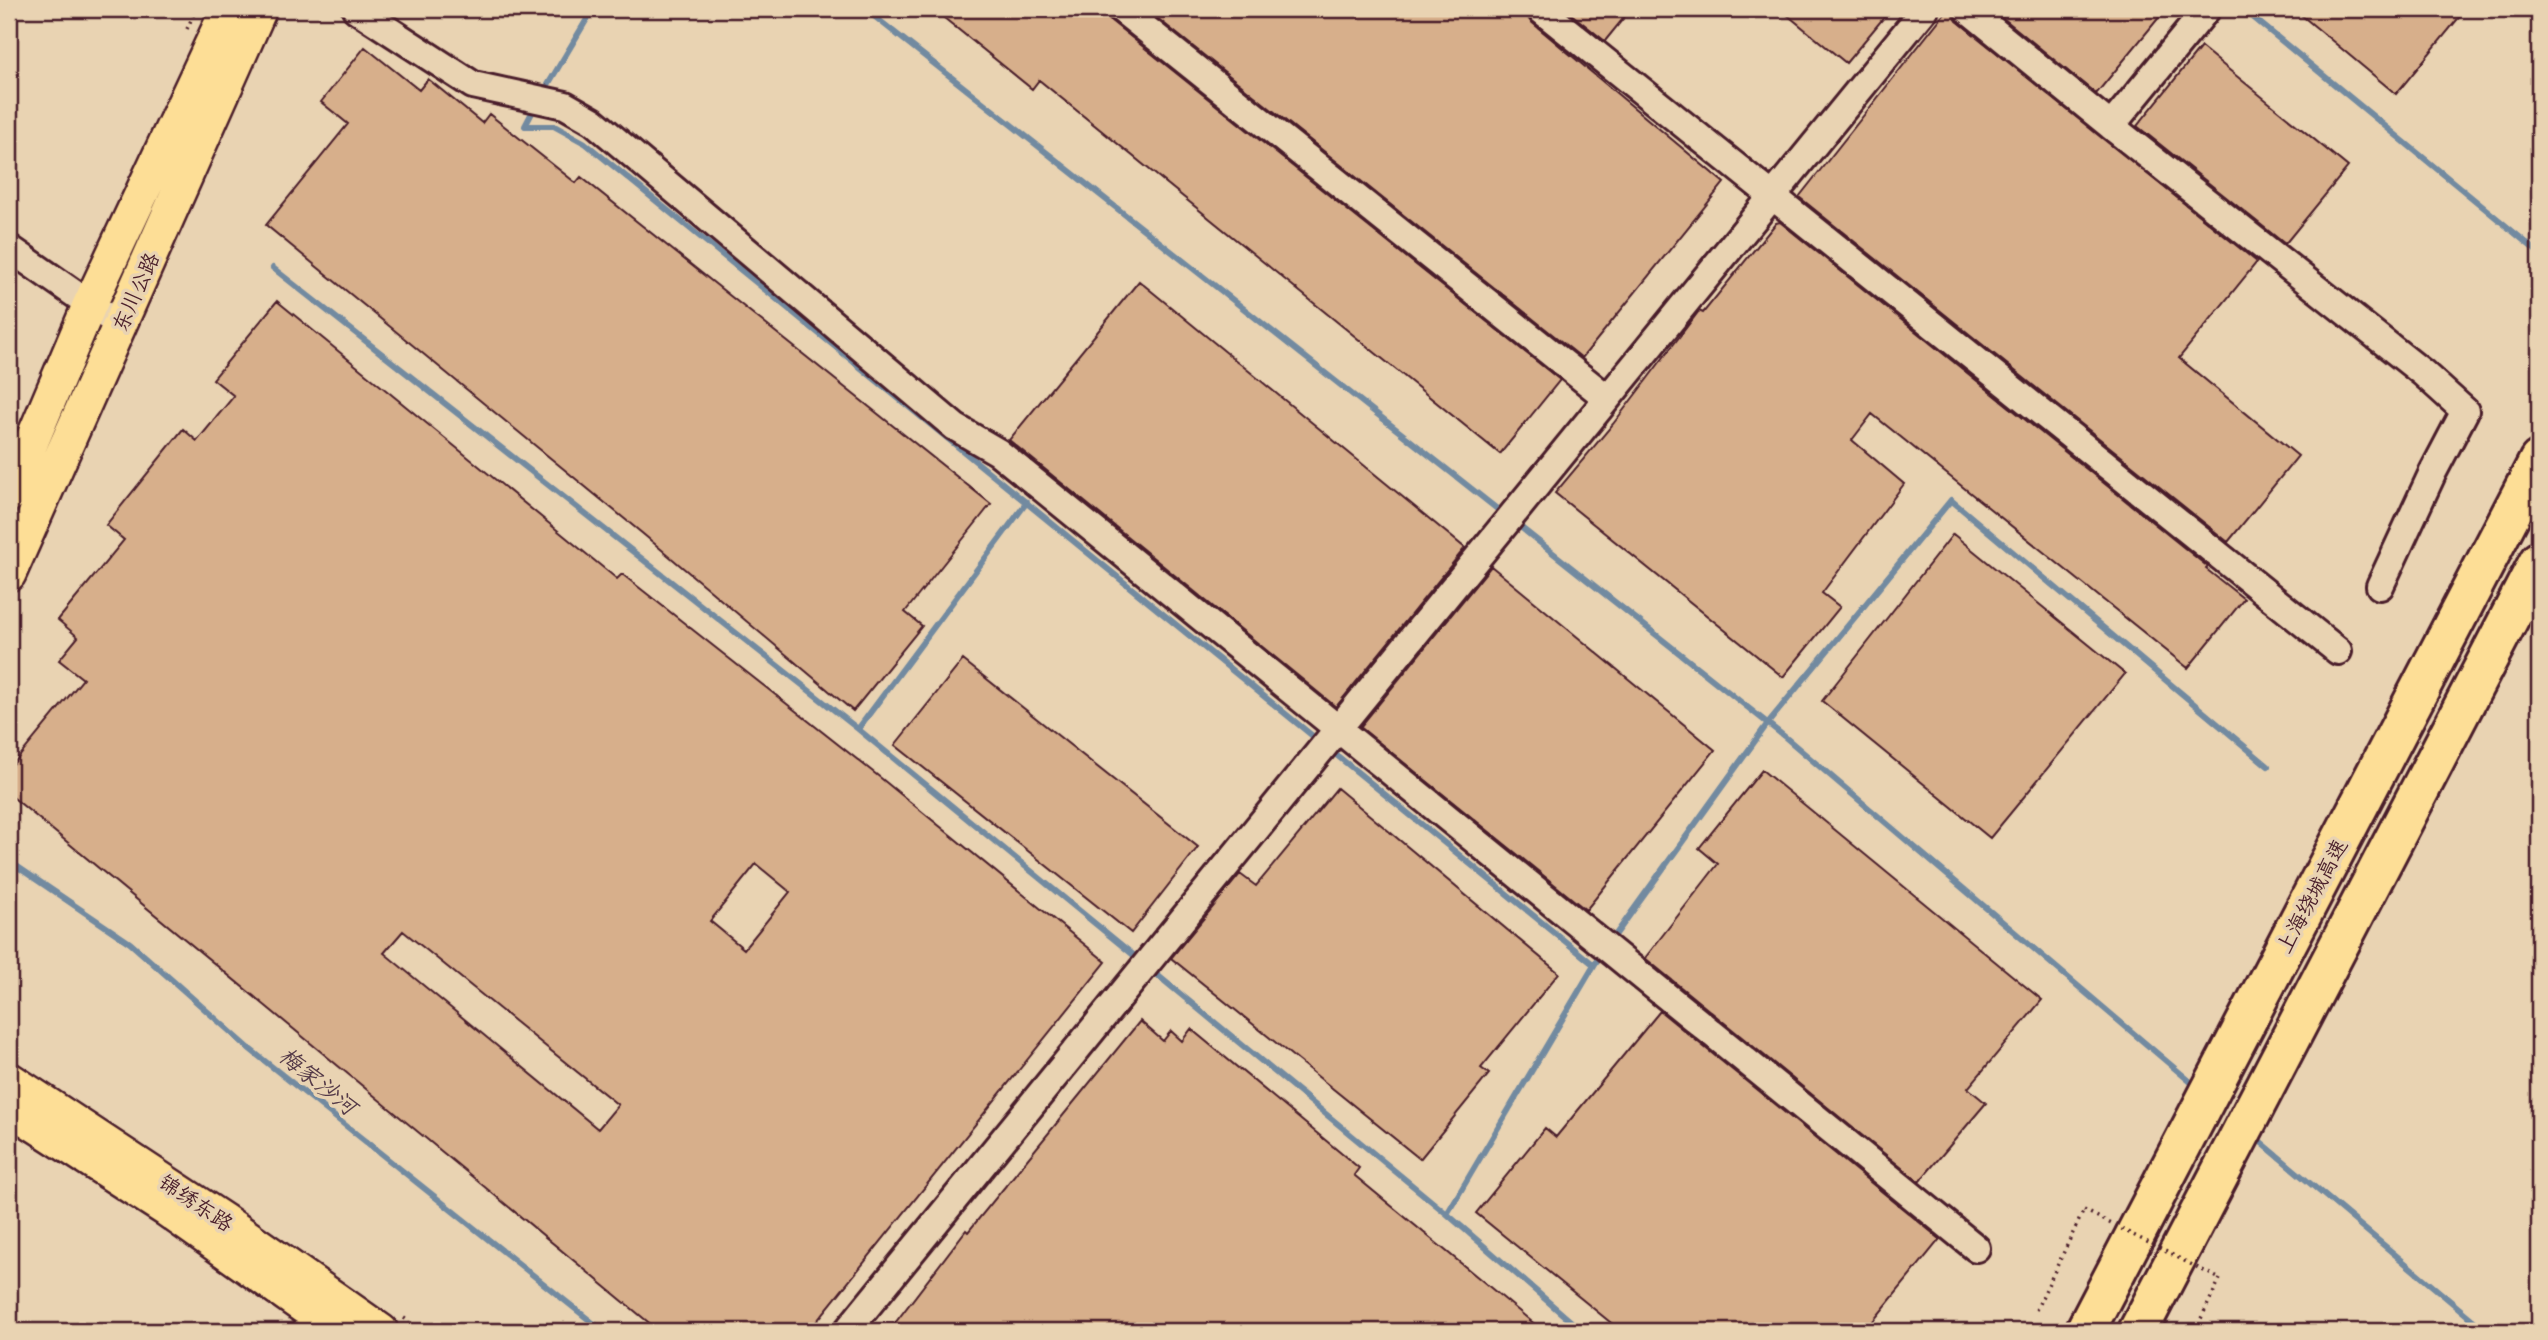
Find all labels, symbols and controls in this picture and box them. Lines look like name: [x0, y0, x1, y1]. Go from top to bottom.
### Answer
street label: 东川公路: [106, 248, 167, 336]
street label: 上海绕城高速: [2270, 834, 2355, 959]
water label: 梅家沙河: [272, 1040, 366, 1126]
street label: 锦绣东路: [153, 1168, 239, 1239]

